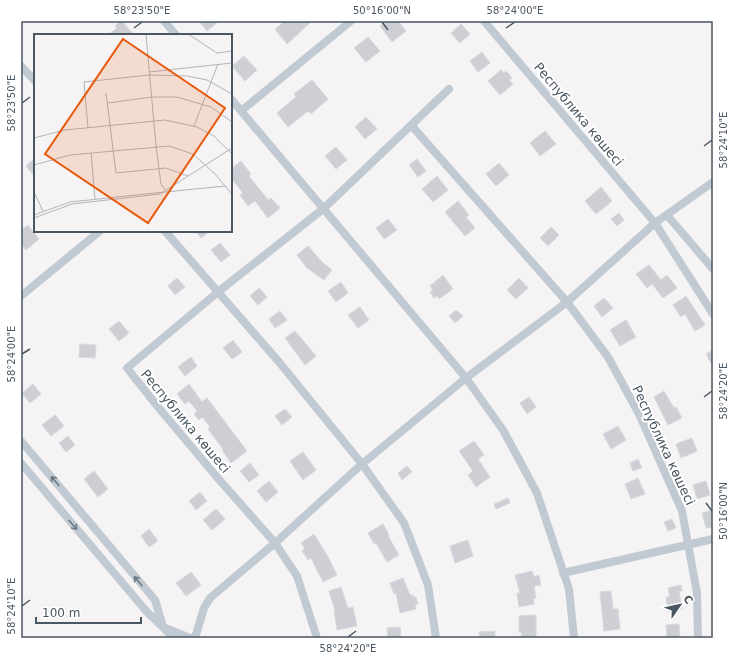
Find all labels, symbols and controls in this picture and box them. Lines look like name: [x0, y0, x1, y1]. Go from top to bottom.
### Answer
text: 58°23'50"E: [114, 5, 170, 16]
text: 50°16'00"N: [353, 5, 411, 16]
text: 58°24'00"E: [487, 5, 543, 16]
inset map: [34, 34, 232, 232]
street label: Республика көшесі: [531, 60, 626, 169]
text: 58°23'50"E: [6, 75, 17, 131]
text: 58°24'10"E: [718, 112, 729, 168]
text: 58°24'00"E: [6, 326, 17, 382]
text: 58°24'20"E: [718, 363, 729, 419]
street label: Республика көшесі: [138, 367, 233, 476]
street label: Республика көшесі: [629, 383, 698, 507]
one-way arrow: [50, 476, 59, 487]
text: 50°16'00"N: [718, 482, 729, 540]
one-way arrow: [69, 519, 78, 530]
one-way arrow: [134, 575, 143, 586]
text: 58°24'10"E: [6, 578, 17, 634]
north arrow: [660, 585, 700, 625]
text: С: [680, 593, 696, 607]
scale bar: [36, 599, 141, 625]
text: 100 m: [42, 606, 80, 620]
text: 58°24'20"E: [320, 643, 376, 654]

